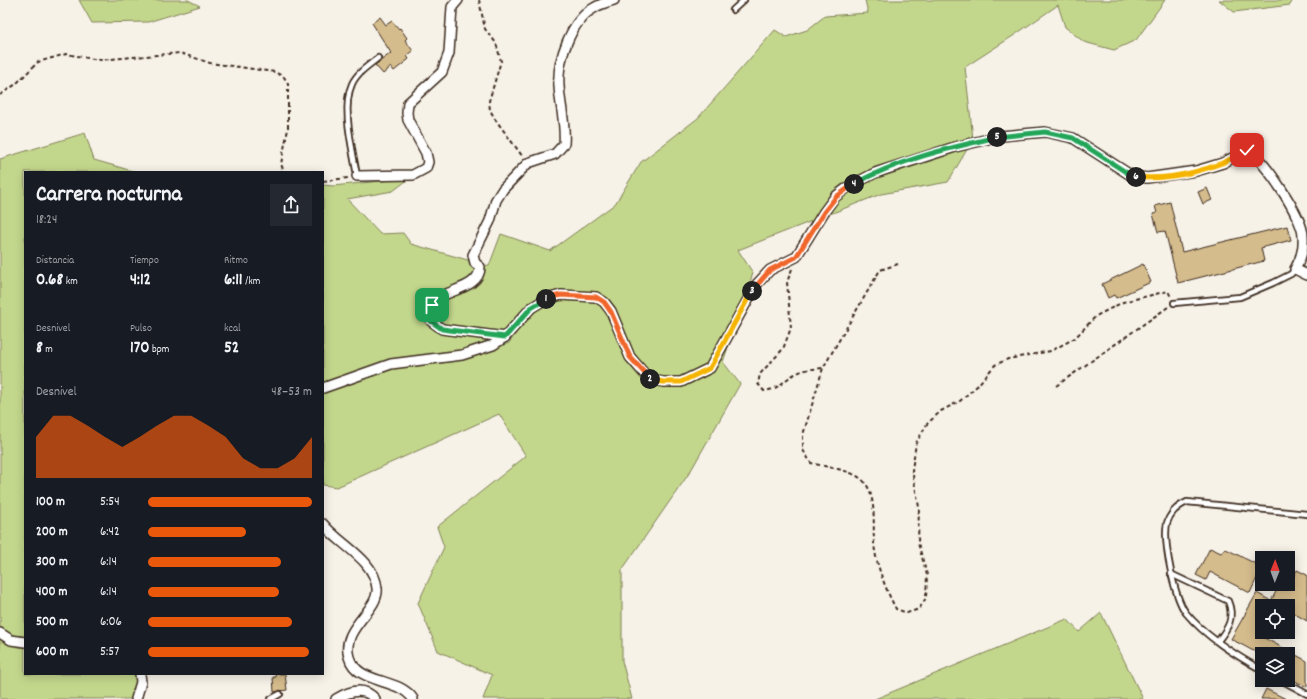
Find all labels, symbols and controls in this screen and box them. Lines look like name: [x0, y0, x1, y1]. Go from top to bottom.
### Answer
pin: 5: [987, 127, 1007, 147]
text: 5: [994, 129, 1000, 145]
pin: [1230, 133, 1264, 167]
icon: check: [1236, 139, 1258, 161]
pin: 6: [1126, 167, 1146, 187]
text: 6: [1133, 169, 1139, 185]
pin: 4: [844, 174, 864, 194]
text: 4: [852, 176, 856, 192]
text: Carrera nocturna: [36, 180, 182, 211]
button: share: [270, 184, 312, 226]
text: 18:24: [36, 211, 57, 230]
text: Distancia: [36, 253, 74, 269]
text: Tiempo: [130, 253, 159, 269]
text: Ritmo: [224, 253, 248, 269]
text: 0.68: [36, 269, 63, 293]
text: 4:12: [130, 269, 151, 293]
text: 6:11: [224, 269, 243, 293]
text: km: [63, 274, 78, 290]
text: /km: [243, 274, 260, 290]
pin: 3: [742, 281, 762, 301]
text: 3: [750, 283, 754, 299]
pin: [415, 288, 449, 322]
pin: 1: [536, 289, 556, 309]
text: 1: [545, 291, 547, 307]
icon: arrive: [421, 294, 443, 316]
text: Desnivel: [36, 321, 70, 337]
text: Pulso: [130, 321, 152, 337]
text: kcal: [224, 321, 241, 337]
text: 8: [36, 337, 43, 361]
text: 170: [130, 337, 150, 361]
text: 52: [224, 337, 239, 361]
text: m: [43, 342, 53, 358]
text: bpm: [150, 342, 169, 358]
pin: 2: [640, 369, 660, 389]
text: 2: [648, 371, 652, 387]
text: Desnivel: [36, 383, 77, 402]
text: 48–53 m: [271, 383, 312, 402]
text: 100 m: [36, 493, 65, 512]
text: 5:54: [100, 493, 120, 512]
text: 200 m: [36, 523, 68, 542]
text: 6:42: [100, 523, 120, 542]
north arrow: [1255, 551, 1295, 591]
map controls: [1255, 551, 1295, 687]
text: 300 m: [36, 553, 68, 572]
text: 6:14: [100, 553, 117, 572]
text: 400 m: [36, 583, 67, 602]
text: 6:14: [100, 583, 117, 602]
button: locate: [1255, 599, 1295, 639]
text: 500 m: [36, 613, 68, 632]
text: 6:06: [100, 613, 122, 632]
text: 600 m: [36, 643, 68, 662]
text: 5:57: [100, 643, 119, 662]
button: layers: [1255, 647, 1295, 687]

